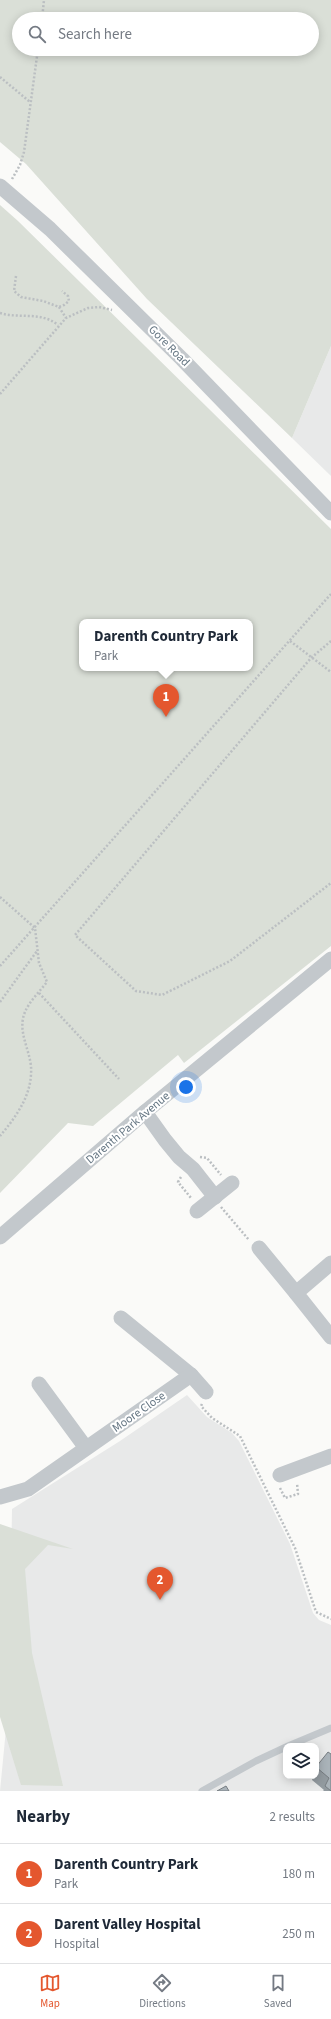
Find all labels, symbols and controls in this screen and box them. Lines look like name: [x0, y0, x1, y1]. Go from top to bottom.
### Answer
search box: [12, 12, 319, 56]
icon: search: [26, 23, 48, 45]
text: Search here: [58, 24, 132, 45]
street label: Gore Road: [145, 322, 193, 370]
popup: [79, 619, 253, 671]
text: Darenth Country Park: [94, 626, 238, 647]
text: Park: [94, 647, 118, 665]
pin: 1: [153, 684, 179, 717]
your location: [176, 1077, 196, 1097]
street label: Darenth Park Avenue: [82, 1088, 174, 1168]
street label: Moore Close: [109, 1387, 169, 1437]
pin: 2: [147, 1567, 173, 1600]
map controls: [283, 1743, 319, 1779]
button: layers: [283, 1743, 319, 1779]
text: Nearby: [16, 1805, 70, 1829]
text: 2 results: [270, 1808, 315, 1826]
text: Darenth Country Park: [54, 1854, 198, 1875]
text: 1: [26, 1865, 32, 1883]
text: 180 m: [282, 1865, 315, 1883]
text: Park: [54, 1875, 78, 1893]
text: Darent Valley Hospital: [54, 1914, 201, 1935]
text: 2: [26, 1925, 32, 1943]
text: 250 m: [282, 1925, 315, 1943]
text: Hospital: [54, 1935, 99, 1953]
tab: Map: [39, 1972, 61, 2011]
tab: Directions: [139, 1972, 186, 2011]
tab: Saved: [264, 1972, 292, 2011]

